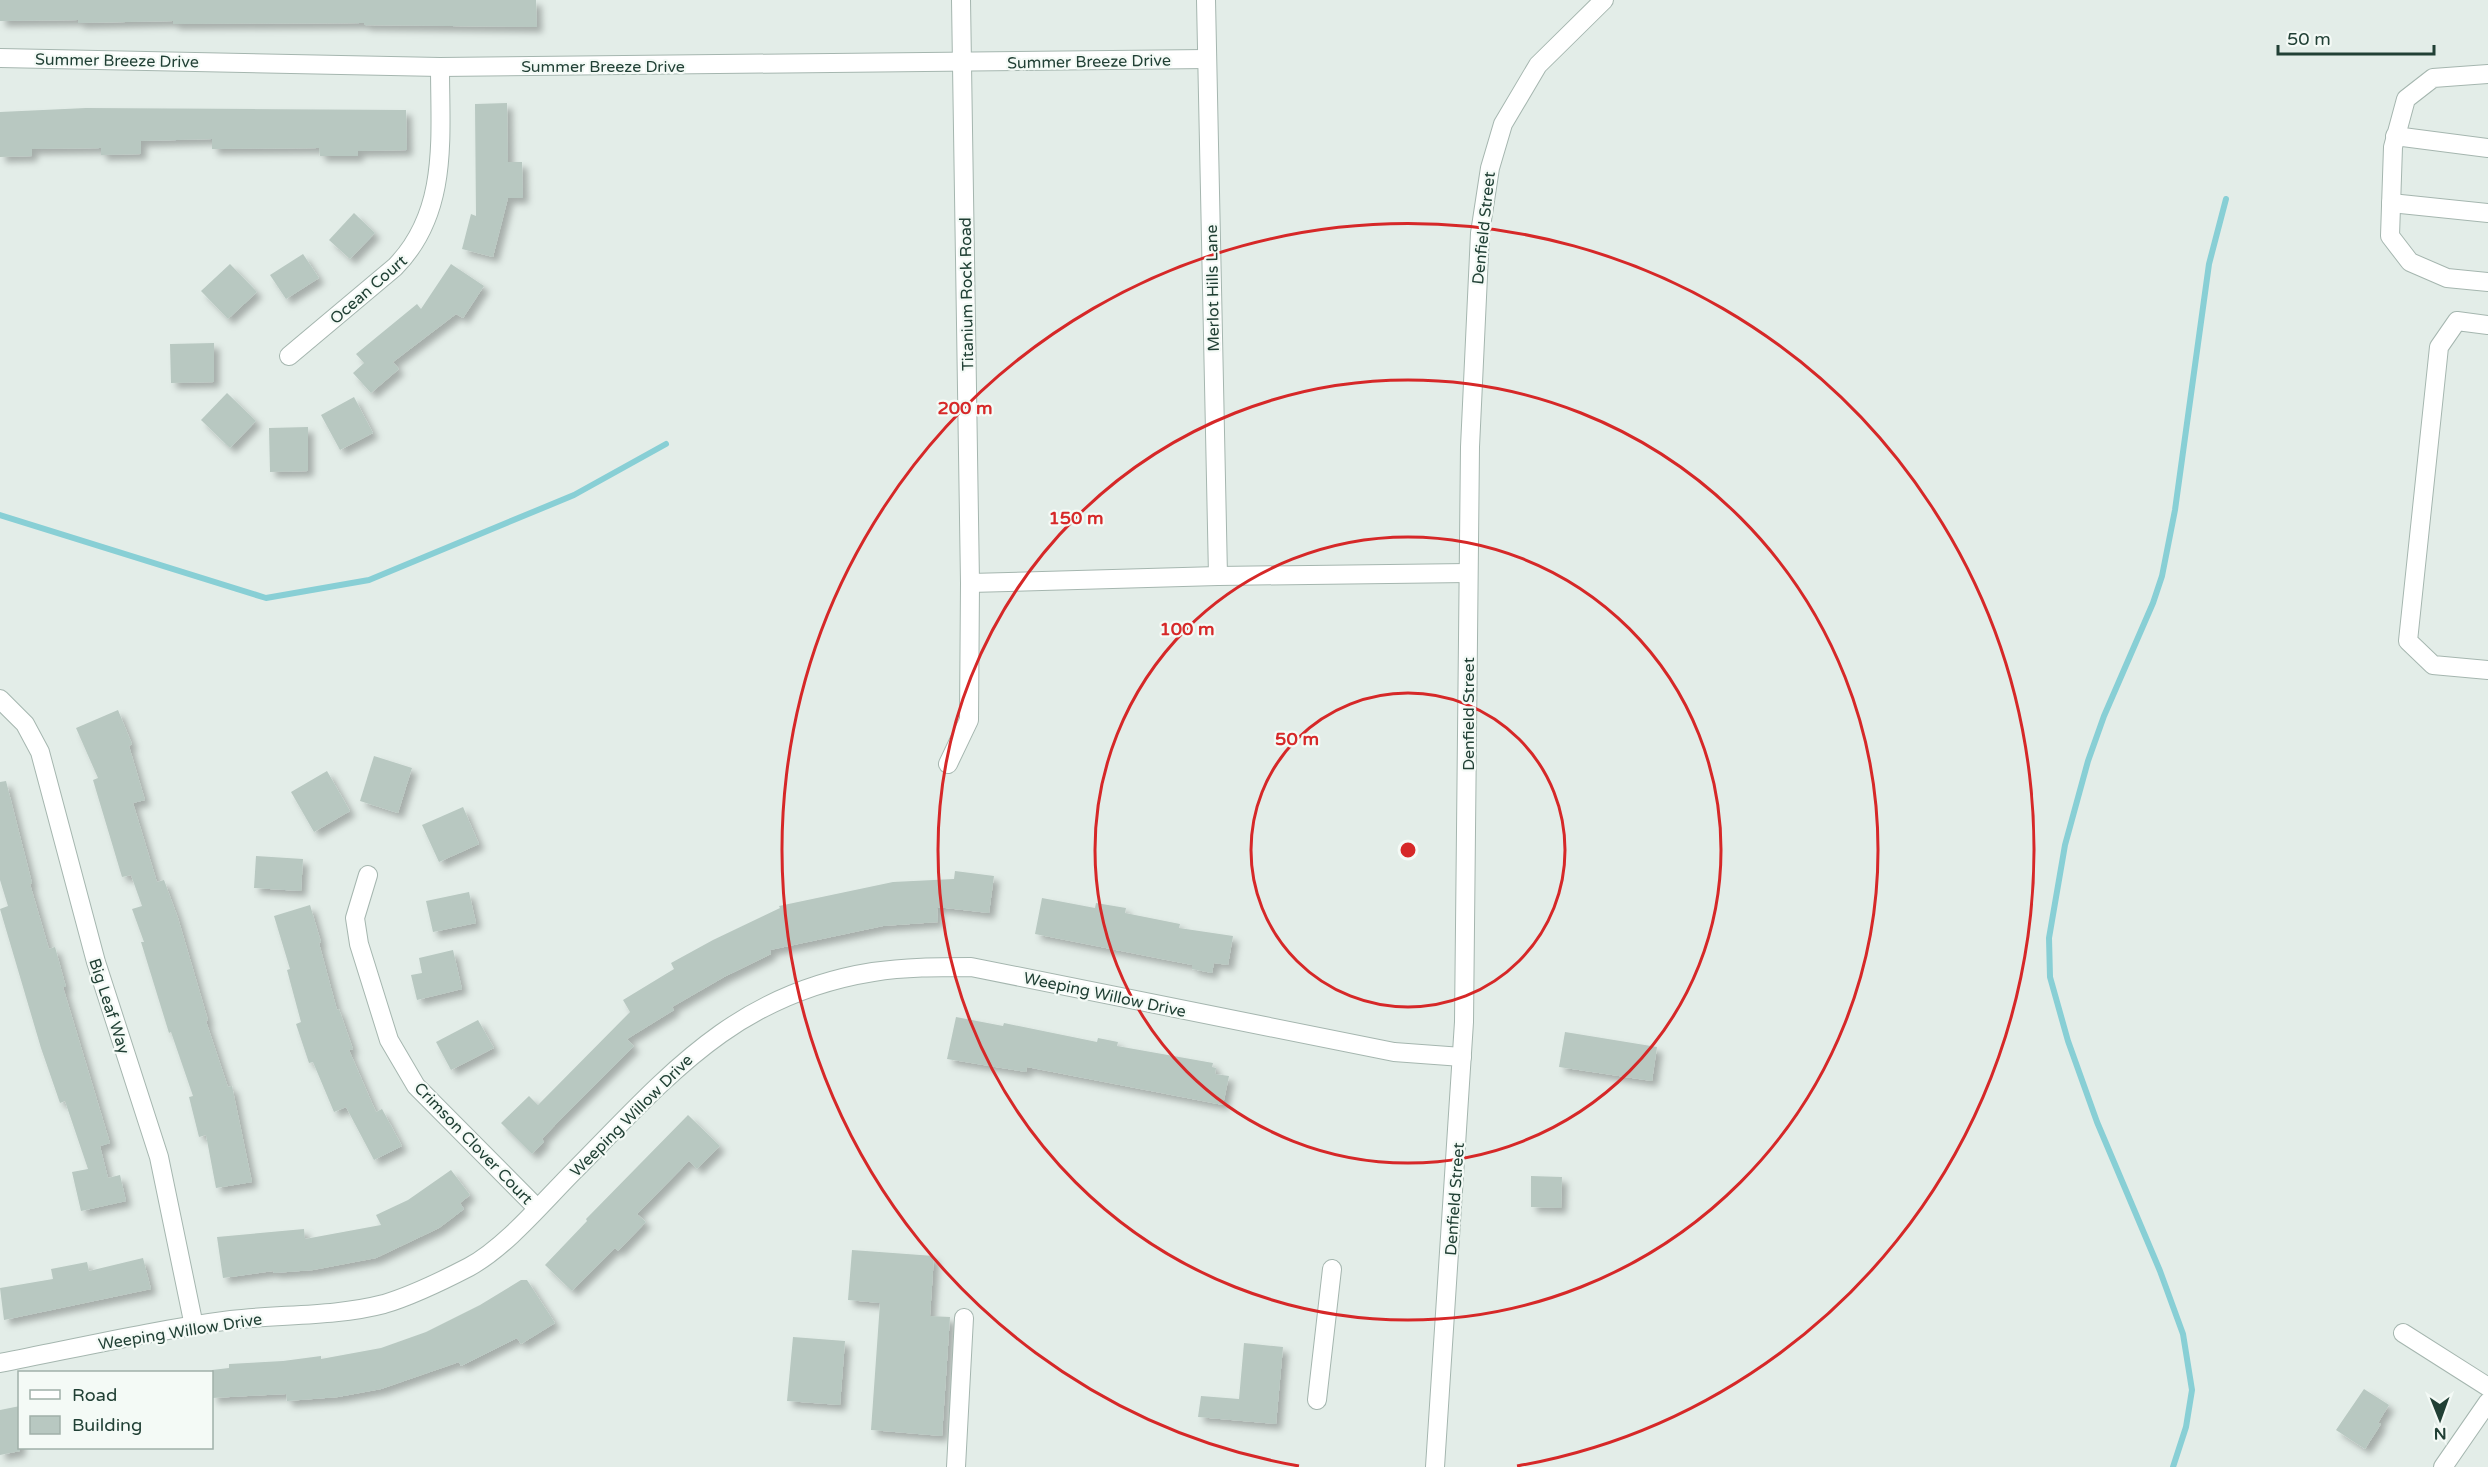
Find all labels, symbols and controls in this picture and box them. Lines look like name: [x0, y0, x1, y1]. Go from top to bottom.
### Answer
scale bar: [2278, 18, 2434, 56]
text: 50 m: [2287, 28, 2331, 50]
street label: Summer Breeze Drive: [35, 50, 199, 72]
street label: Summer Breeze Drive: [1007, 51, 1171, 73]
street label: Summer Breeze Drive: [521, 57, 685, 77]
street label: Denfield Street: [1468, 171, 1500, 286]
street label: Titanium Rock Road: [956, 217, 978, 371]
street label: Merlot Hills Lane: [1202, 224, 1224, 352]
street label: Ocean Court: [326, 251, 411, 329]
text: 200 m: [937, 397, 993, 419]
text: 150 m: [1048, 507, 1104, 529]
text: 100 m: [1159, 618, 1215, 640]
street label: Denfield Street: [1459, 657, 1479, 771]
text: 50 m: [1275, 728, 1319, 750]
centre of rings: [1398, 840, 1418, 860]
street label: Big Leaf Way: [84, 956, 134, 1057]
street label: Weeping Willow Drive: [1022, 968, 1188, 1022]
street label: Weeping Willow Drive: [566, 1050, 697, 1181]
street label: Crimson Clover Court: [410, 1078, 537, 1209]
street label: Denfield Street: [1441, 1142, 1469, 1256]
street label: Weeping Willow Drive: [97, 1309, 263, 1355]
legend: [18, 1371, 213, 1449]
text: Road: [72, 1384, 117, 1406]
north arrow: [2410, 1389, 2470, 1449]
text: Building: [72, 1414, 142, 1436]
text: N: [2434, 1423, 2447, 1443]

